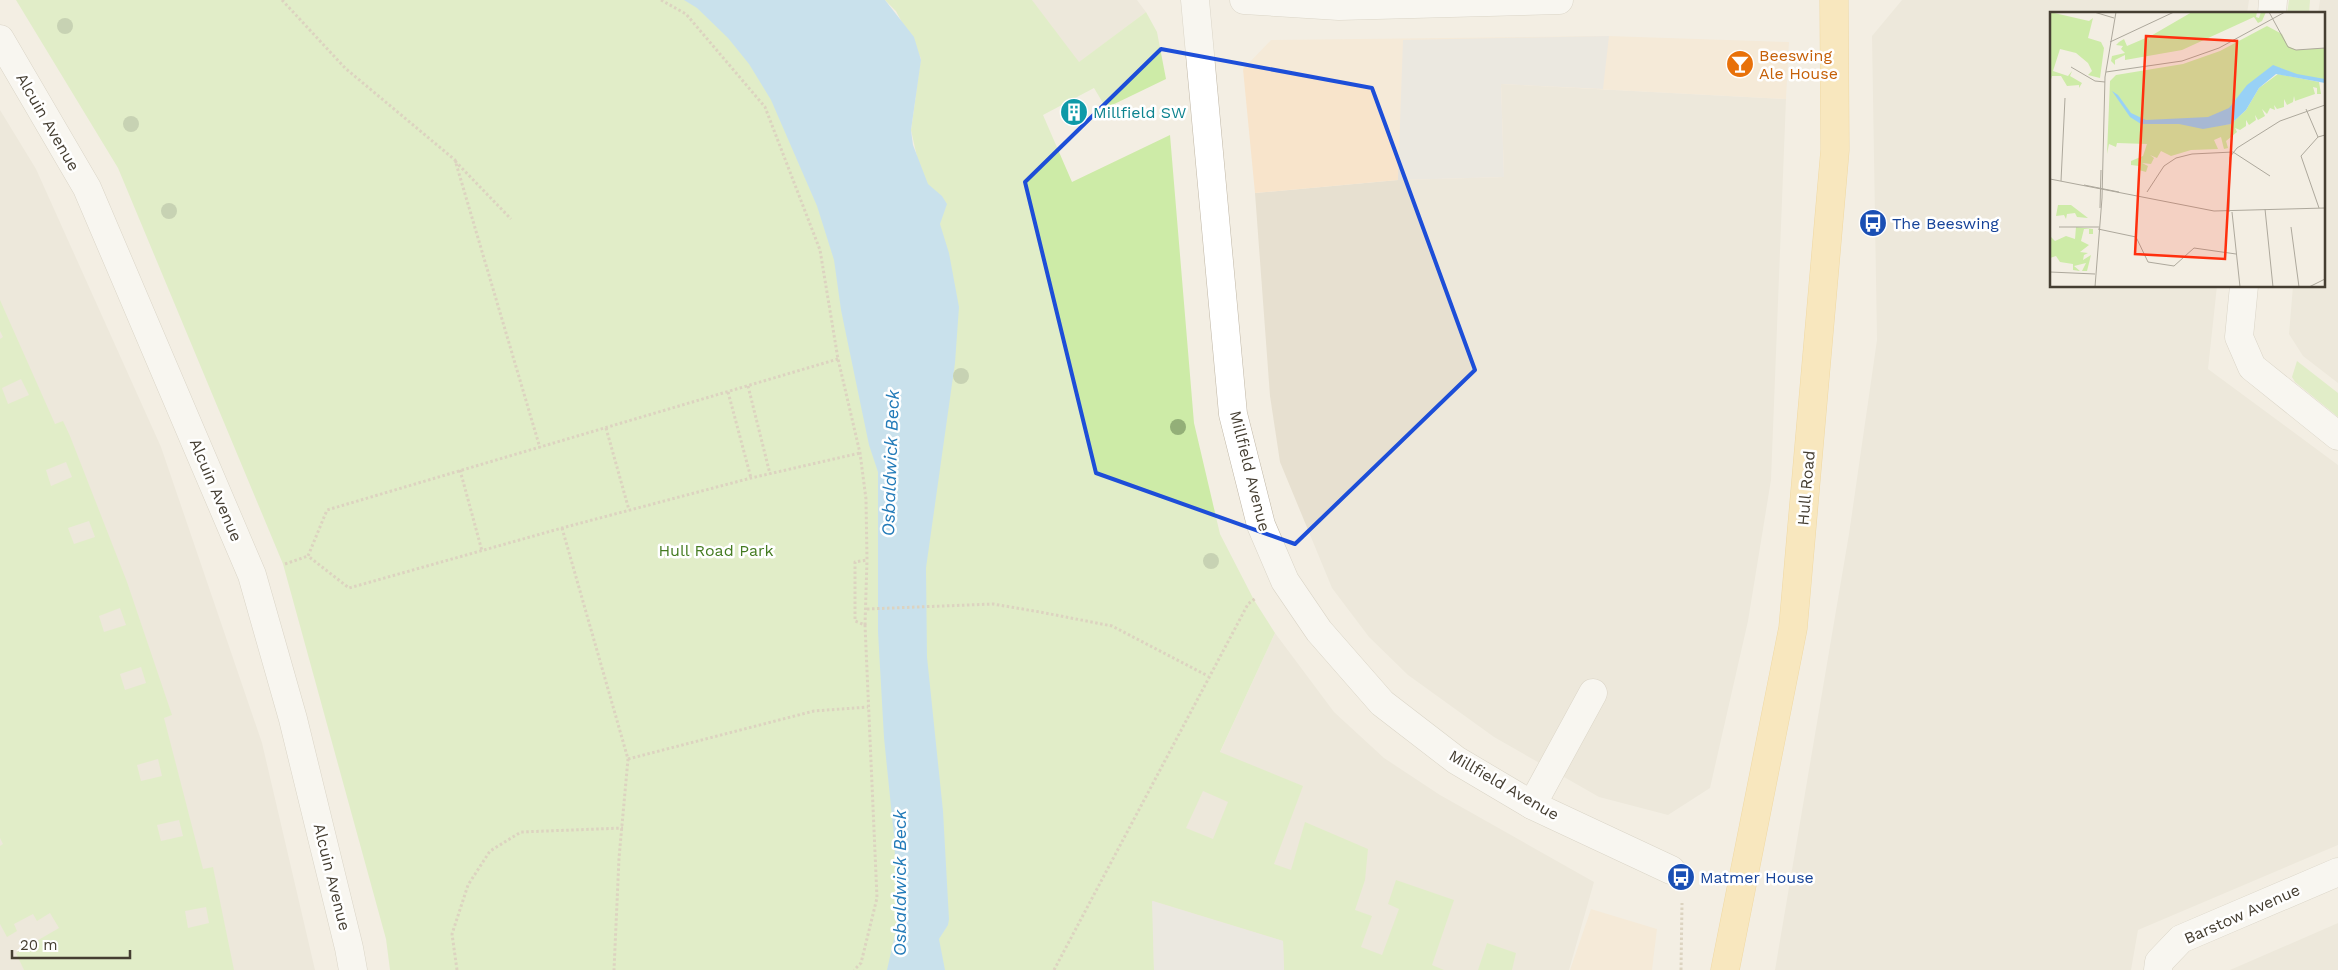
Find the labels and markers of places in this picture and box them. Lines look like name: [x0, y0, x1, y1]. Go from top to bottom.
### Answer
place label: Beeswing Ale House: [1759, 46, 1838, 83]
bar icon: Beeswing Ale House: [1725, 49, 1755, 79]
building icon: Millfield SW: [1059, 97, 1089, 127]
place label: Millfield SW: [1093, 103, 1186, 122]
bus stop icon: The Beeswing: [1858, 208, 1888, 238]
place label: The Beeswing: [1892, 214, 1999, 233]
bus stop icon: Matmer House: [1666, 862, 1696, 892]
place label: Matmer House: [1700, 868, 1814, 887]

